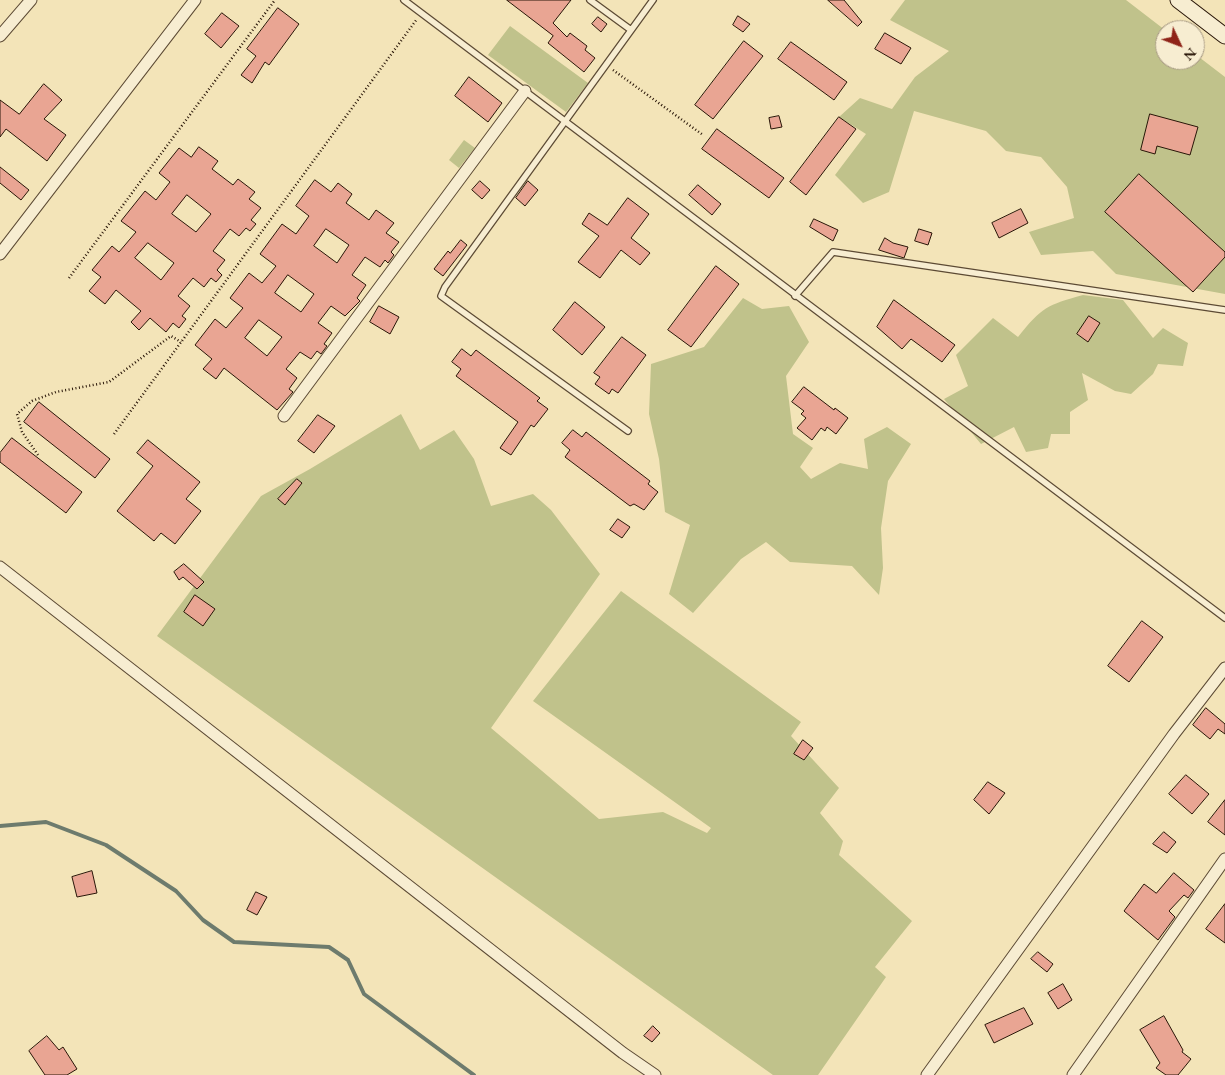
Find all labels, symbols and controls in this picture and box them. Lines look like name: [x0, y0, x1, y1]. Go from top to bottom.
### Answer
north arrow: [1155, 20, 1205, 70]
text: N: [1180, 44, 1201, 65]

